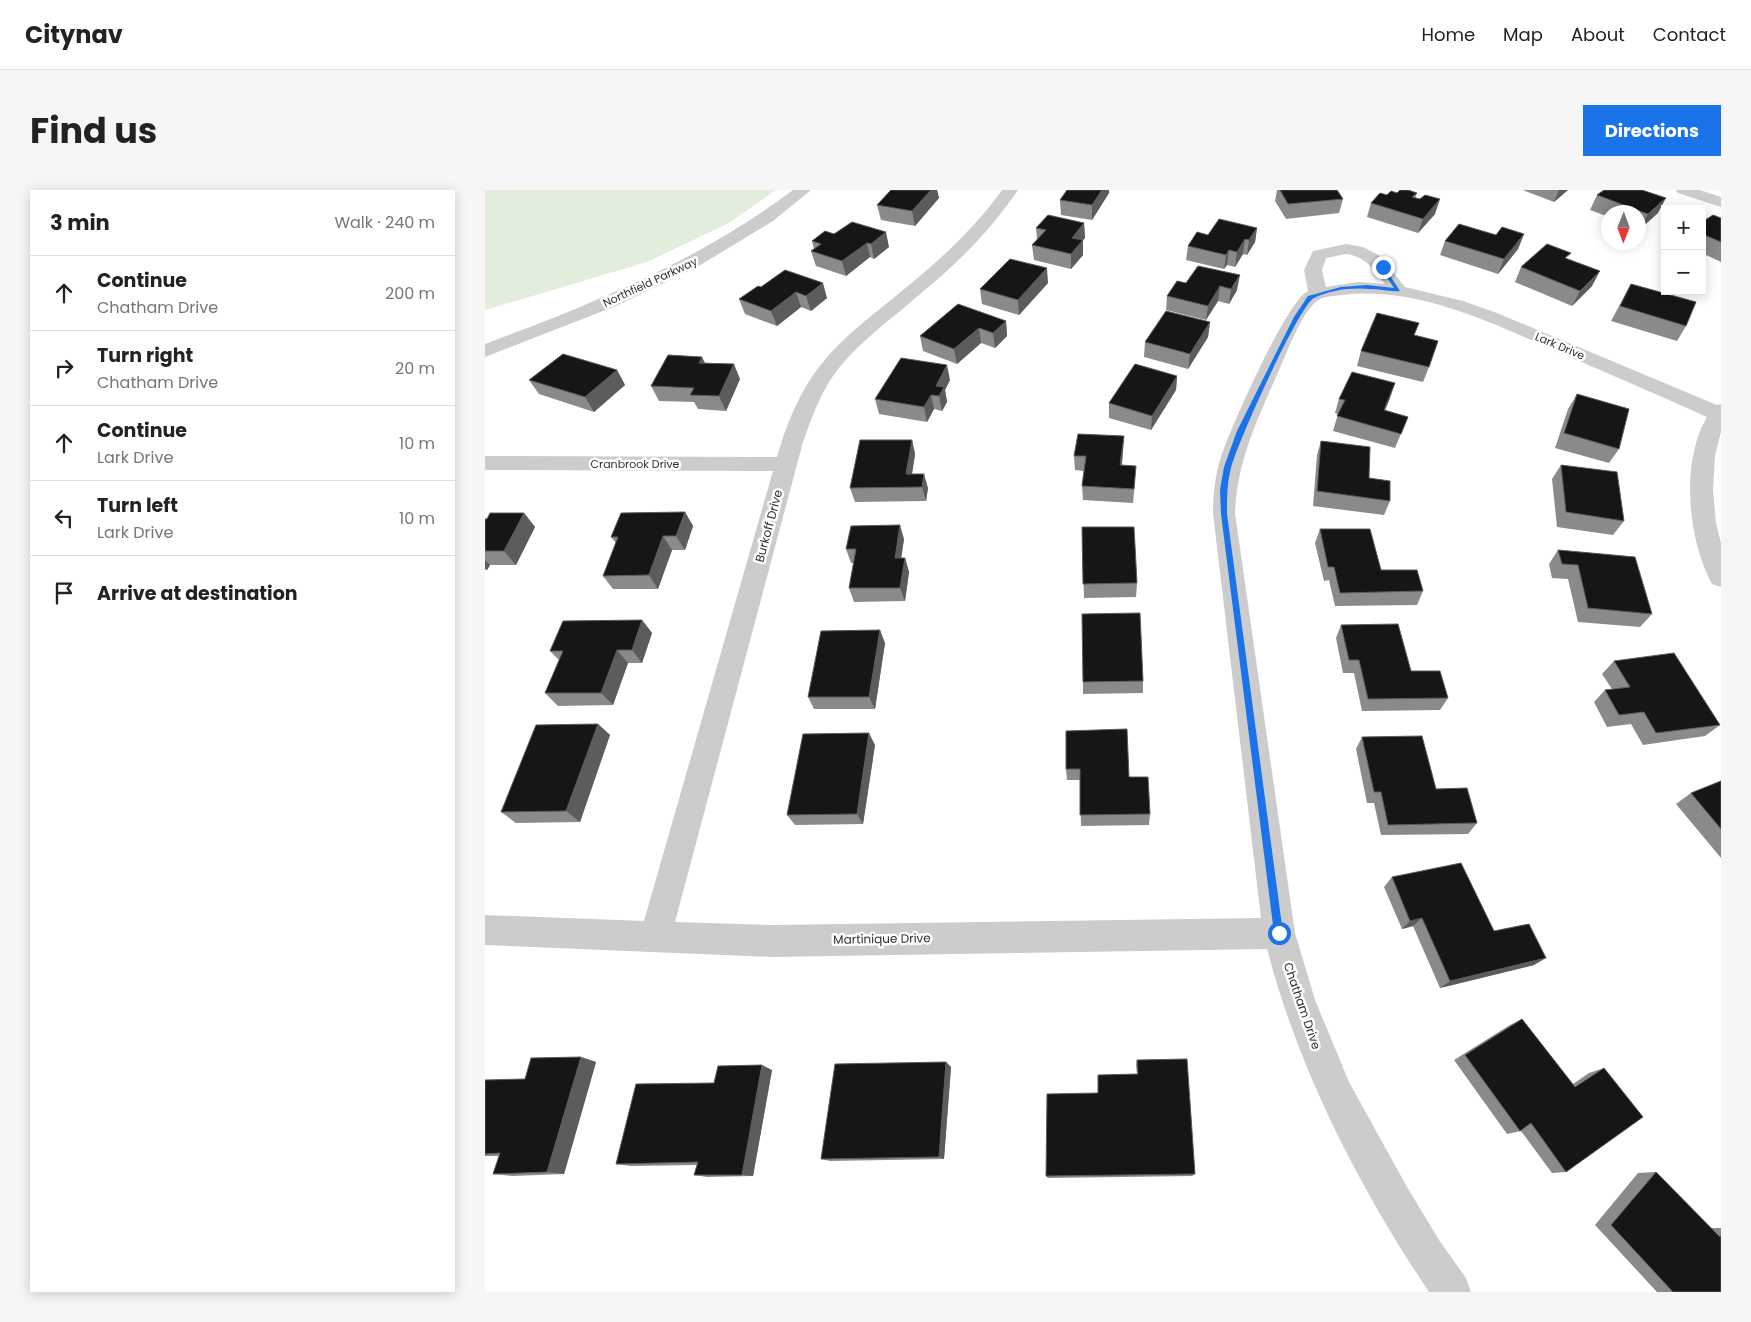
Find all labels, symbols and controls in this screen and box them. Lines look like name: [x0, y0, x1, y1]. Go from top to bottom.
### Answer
text: Citynav: [25, 18, 123, 51]
text: Home: [1421, 22, 1475, 47]
text: Map: [1503, 22, 1543, 47]
text: About: [1571, 22, 1625, 47]
text: Contact: [1653, 22, 1726, 47]
button: Directions: [1583, 105, 1721, 156]
text: Find us: [30, 106, 157, 155]
north arrow: [1601, 205, 1646, 250]
map controls: [1661, 205, 1706, 295]
button: +: [1661, 205, 1706, 250]
text: 3 min: [50, 208, 110, 237]
text: Walk · 240 m: [334, 211, 435, 234]
button: −: [1661, 250, 1706, 295]
street label: Northfield Parkway: [600, 253, 700, 311]
route end: [1372, 256, 1395, 279]
text: Continue: [97, 267, 187, 294]
icon: ahead: [50, 279, 78, 307]
text: 200 m: [385, 282, 435, 305]
text: Chatham Drive: [97, 296, 218, 319]
street label: Lark Drive: [1533, 328, 1587, 364]
text: Turn right: [97, 342, 193, 369]
icon: right: [50, 354, 78, 382]
text: 20 m: [395, 357, 435, 380]
text: Chatham Drive: [97, 371, 218, 394]
text: Continue: [97, 417, 187, 444]
icon: ahead: [50, 429, 78, 457]
text: 10 m: [399, 432, 435, 455]
text: Lark Drive: [97, 446, 173, 469]
street label: Cranbrook Drive: [591, 456, 680, 472]
street label: Burkoff Drive: [751, 488, 786, 564]
text: Turn left: [97, 492, 178, 519]
icon: left: [50, 504, 78, 532]
text: 10 m: [399, 507, 435, 530]
text: Lark Drive: [97, 521, 173, 544]
icon: arrive: [50, 579, 78, 607]
text: Arrive at destination: [97, 580, 298, 607]
route start: [1268, 922, 1291, 945]
street label: Martinique Drive: [833, 929, 931, 948]
street label: Chatham Drive: [1280, 960, 1325, 1052]

